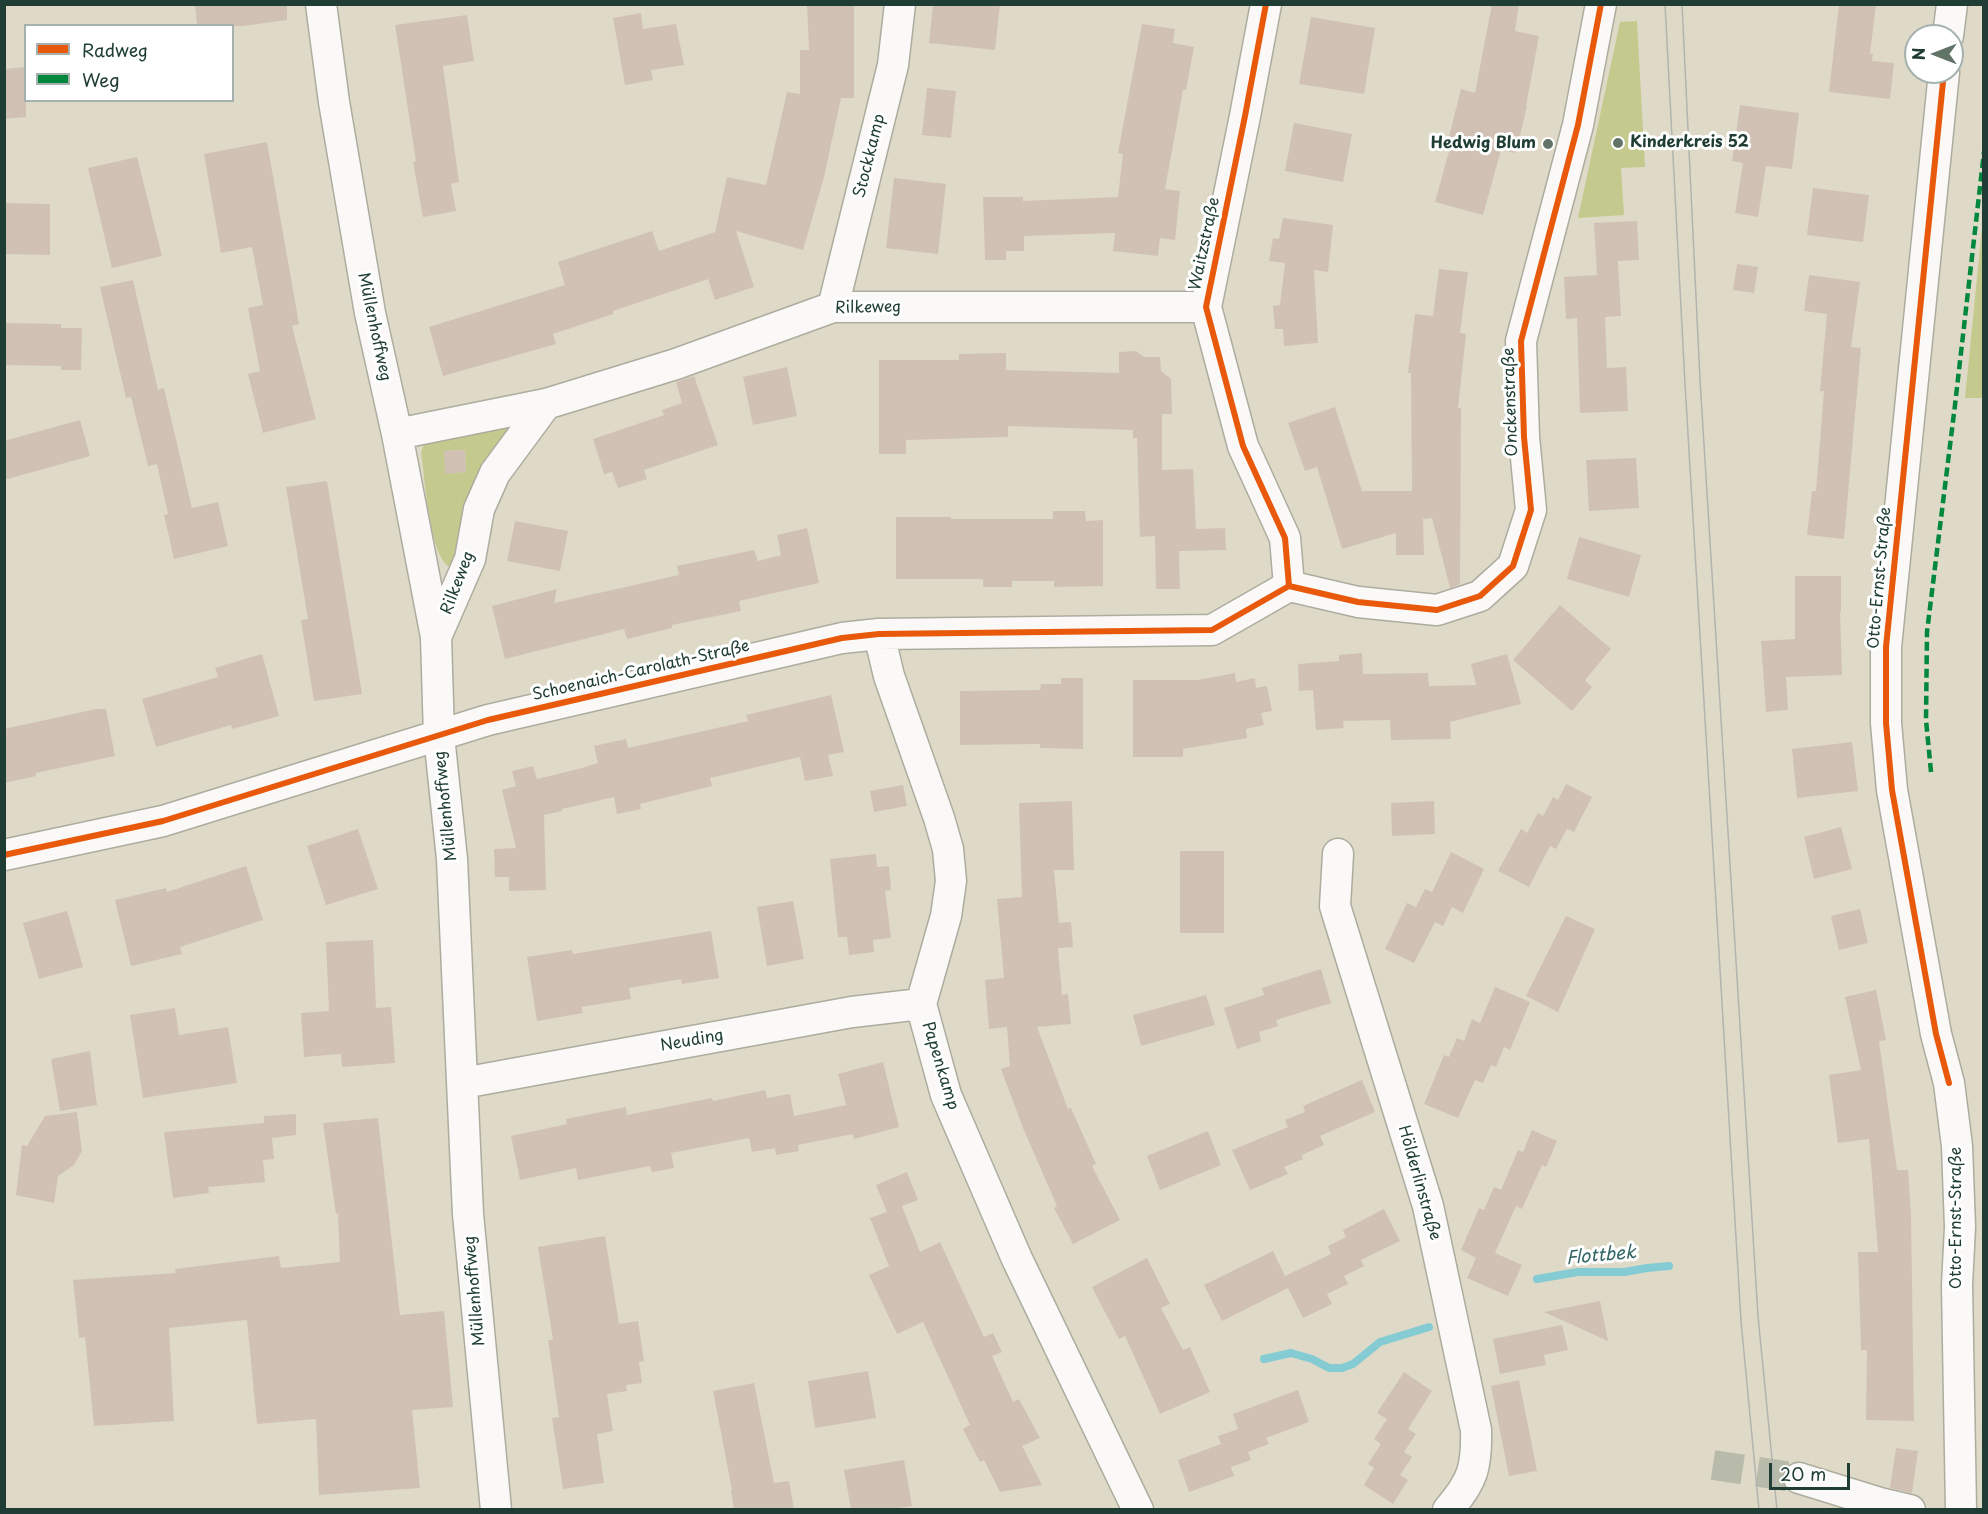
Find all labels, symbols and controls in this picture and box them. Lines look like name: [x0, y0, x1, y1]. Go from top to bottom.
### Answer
legend: [24, 24, 234, 102]
north arrow: [1904, 24, 1964, 84]
text: Radweg: [82, 36, 148, 63]
text: N: [1906, 48, 1930, 60]
text: Weg: [82, 66, 120, 93]
street label: Stockkamp: [850, 112, 890, 200]
place label: Kinderkreis 52: [1630, 133, 1749, 153]
place label: Hedwig Blum: [1431, 134, 1536, 154]
marker: Kinderkreis 52: [1611, 136, 1625, 150]
marker: Hedwig Blum: [1541, 137, 1555, 151]
street label: Waitzstraße: [1186, 196, 1224, 292]
street label: Müllenhoffweg: [353, 271, 395, 383]
street label: Rilkeweg: [835, 298, 901, 318]
street label: Onckenstraße: [1500, 347, 1522, 457]
street label: Otto-Ernst-Straße: [1864, 506, 1896, 650]
street label: Rilkeweg: [437, 549, 479, 617]
street label: Schoenaich-Carolath-Straße: [530, 637, 752, 705]
street label: Müllenhoffweg: [431, 750, 461, 862]
street label: Papenkamp: [918, 1020, 962, 1112]
street label: Neuding: [659, 1026, 725, 1056]
street label: Hölderlinstraße: [1393, 1123, 1445, 1243]
street label: Otto-Ernst-Straße: [1947, 1147, 1967, 1289]
street label: Müllenhoffweg: [461, 1235, 489, 1347]
water label: Flottbek: [1565, 1242, 1637, 1270]
scale bar: [1772, 1451, 1853, 1489]
text: 20 m: [1780, 1460, 1826, 1487]

